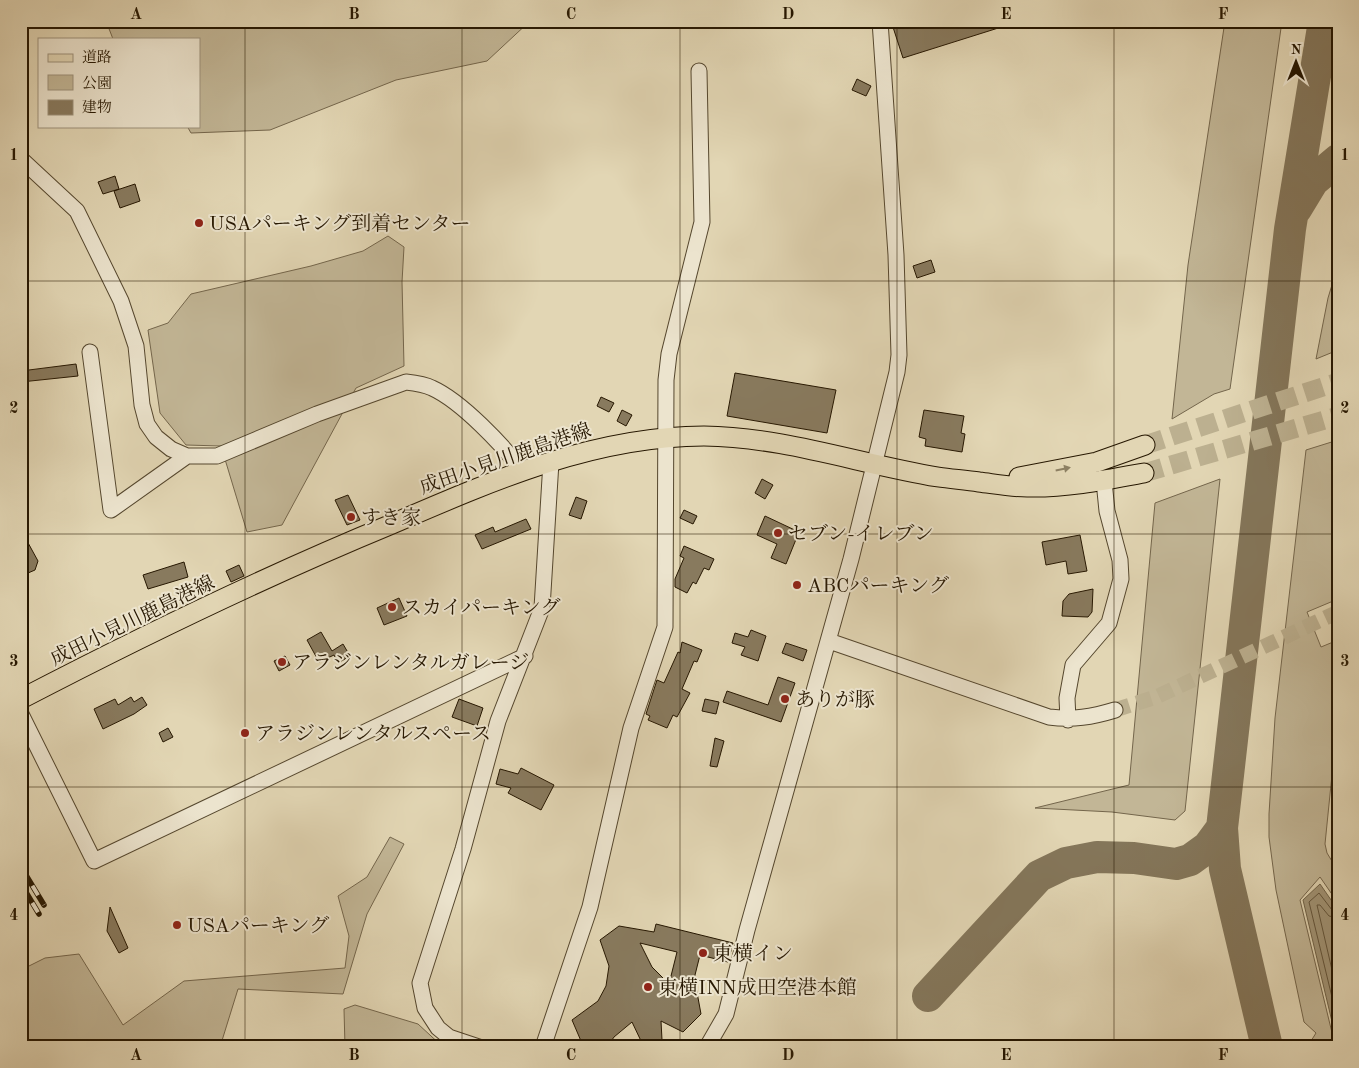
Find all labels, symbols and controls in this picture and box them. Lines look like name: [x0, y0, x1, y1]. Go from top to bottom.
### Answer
text: A: [130, 7, 142, 23]
text: B: [348, 7, 360, 23]
text: C: [566, 7, 576, 23]
text: D: [782, 7, 794, 23]
text: E: [1000, 7, 1012, 23]
text: F: [1218, 7, 1229, 23]
legend: [38, 38, 200, 128]
north arrow: [1272, 38, 1322, 88]
text: N: [1291, 43, 1302, 57]
text: 道路: [82, 49, 112, 66]
text: 公園: [82, 75, 112, 92]
text: 建物: [82, 99, 112, 116]
text: 1: [9, 148, 19, 164]
text: 1: [1340, 148, 1350, 164]
place label: USAパーキング到着センター: [209, 213, 470, 235]
marker: USAパーキング到着センター: [193, 217, 205, 229]
text: 2: [9, 401, 19, 417]
text: 2: [1340, 401, 1350, 417]
street label: 成田小見川鹿島港線: [417, 419, 594, 499]
one-way arrow: [1056, 465, 1071, 473]
place label: すき家: [361, 507, 421, 529]
marker: すき家: [345, 511, 357, 523]
place label: セブン-イレブン: [788, 523, 934, 545]
marker: セブン-イレブン: [772, 527, 784, 539]
street label: 成田小見川鹿島港線: [47, 572, 218, 670]
place label: ABCパーキング: [807, 575, 949, 597]
marker: ABCパーキング: [791, 579, 803, 591]
place label: スカイパーキング: [402, 597, 560, 619]
marker: スカイパーキング: [386, 601, 398, 613]
place label: アラジンレンタルガレージ: [292, 653, 529, 674]
text: 3: [9, 654, 19, 670]
text: 3: [1340, 654, 1350, 670]
marker: アラジンレンタルガレージ: [276, 656, 288, 668]
place label: ありが豚: [795, 689, 875, 711]
marker: ありが豚: [779, 693, 791, 705]
place label: アラジンレンタルスペース: [255, 724, 491, 745]
marker: アラジンレンタルスペース: [239, 727, 251, 739]
text: 4: [9, 908, 19, 924]
text: 4: [1340, 908, 1350, 924]
place label: USAパーキング: [187, 915, 329, 937]
marker: USAパーキング: [171, 919, 183, 931]
place label: 東横イン: [713, 943, 793, 965]
marker: 東横イン: [697, 947, 709, 959]
place label: 東横INN成田空港本館: [658, 977, 857, 999]
marker: 東横INN成田空港本館: [642, 981, 654, 993]
text: A: [130, 1048, 142, 1064]
text: B: [348, 1048, 360, 1064]
text: C: [566, 1048, 576, 1064]
text: D: [782, 1048, 794, 1064]
text: E: [1000, 1048, 1012, 1064]
text: F: [1218, 1048, 1229, 1064]

